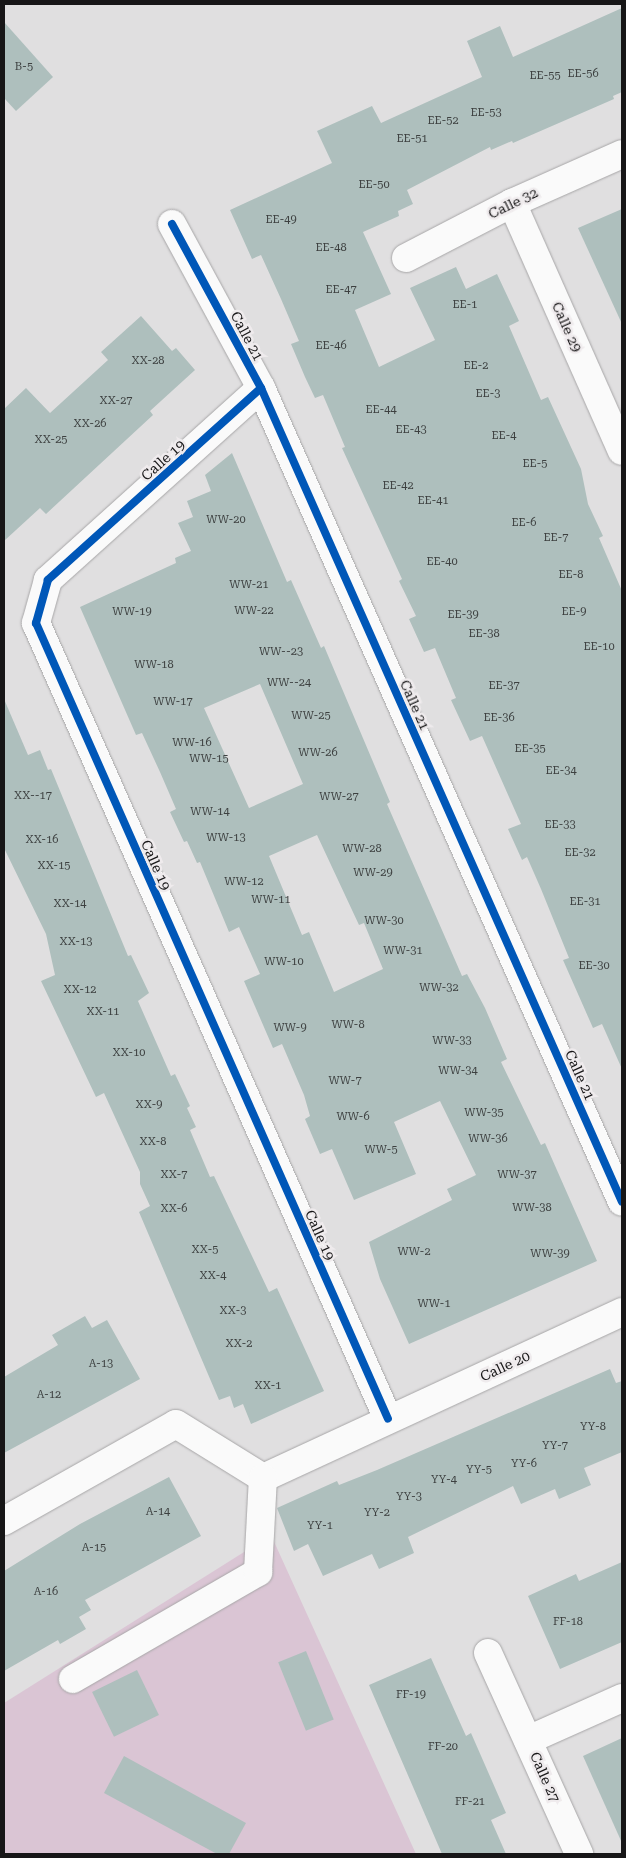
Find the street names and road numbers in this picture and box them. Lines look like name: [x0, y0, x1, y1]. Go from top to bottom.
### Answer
street label: Calle 32: [485, 184, 541, 222]
street label: Calle 29: [549, 299, 585, 355]
street label: Calle 21: [227, 309, 267, 363]
street label: Calle 19: [138, 436, 188, 484]
street label: Calle 21: [397, 677, 433, 733]
street label: Calle 19: [138, 837, 174, 893]
street label: Calle 21: [562, 1047, 598, 1103]
street label: Calle 19: [302, 1207, 338, 1263]
street label: Calle 20: [477, 1347, 533, 1385]
street label: Calle 27: [527, 1749, 563, 1805]

